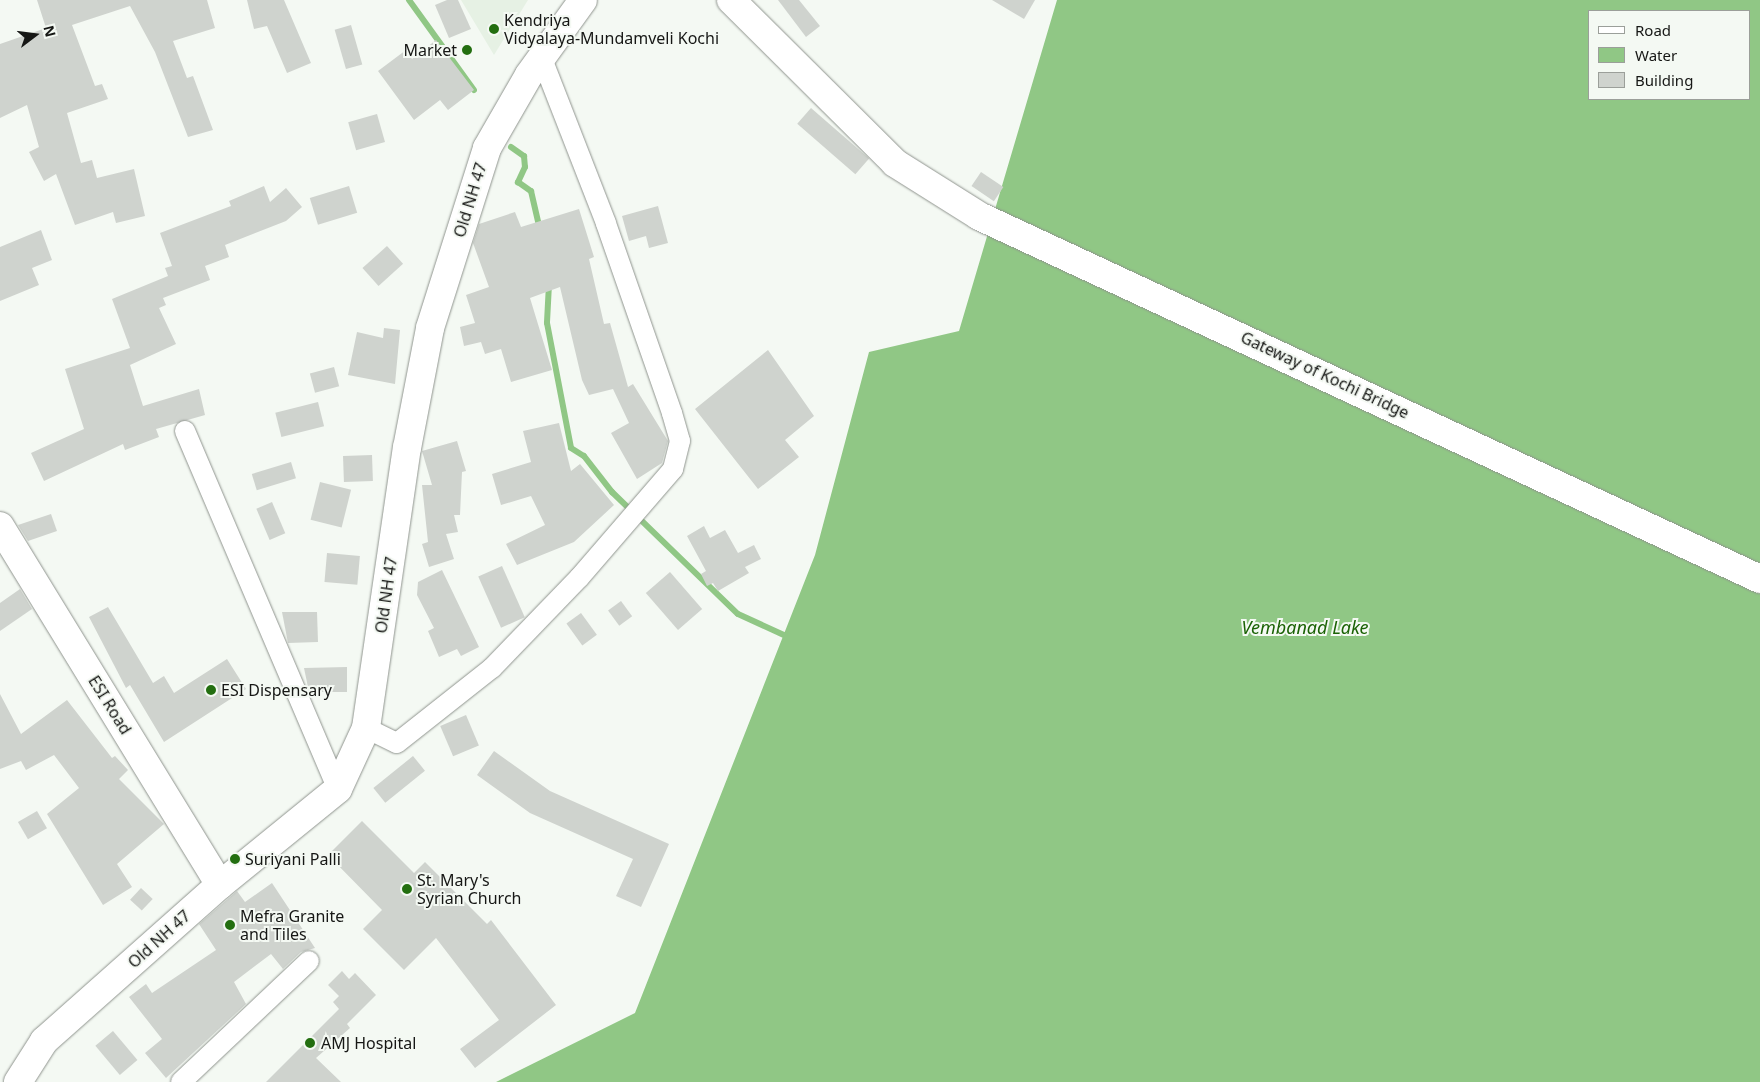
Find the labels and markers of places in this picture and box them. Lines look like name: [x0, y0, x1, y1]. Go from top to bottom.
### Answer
place label: Kendriya Vidyalaya-Mundamveli Kochi: [504, 10, 719, 48]
marker: Kendriya Vidyalaya-Mundamveli Kochi: [488, 23, 500, 35]
place label: Market: [404, 40, 457, 60]
marker: Market: [461, 44, 473, 56]
place label: ESI Dispensary: [221, 680, 332, 700]
marker: ESI Dispensary: [205, 684, 217, 696]
place label: Suriyani Palli: [245, 849, 341, 869]
marker: Suriyani Palli: [229, 853, 241, 865]
place label: St. Mary's Syrian Church: [417, 870, 521, 908]
marker: St. Mary's Syrian Church: [401, 883, 413, 895]
place label: Mefra Granite and Tiles: [240, 906, 344, 944]
marker: Mefra Granite and Tiles: [224, 919, 236, 931]
place label: AMJ Hospital: [321, 1033, 416, 1053]
marker: AMJ Hospital: [303, 1036, 317, 1050]

